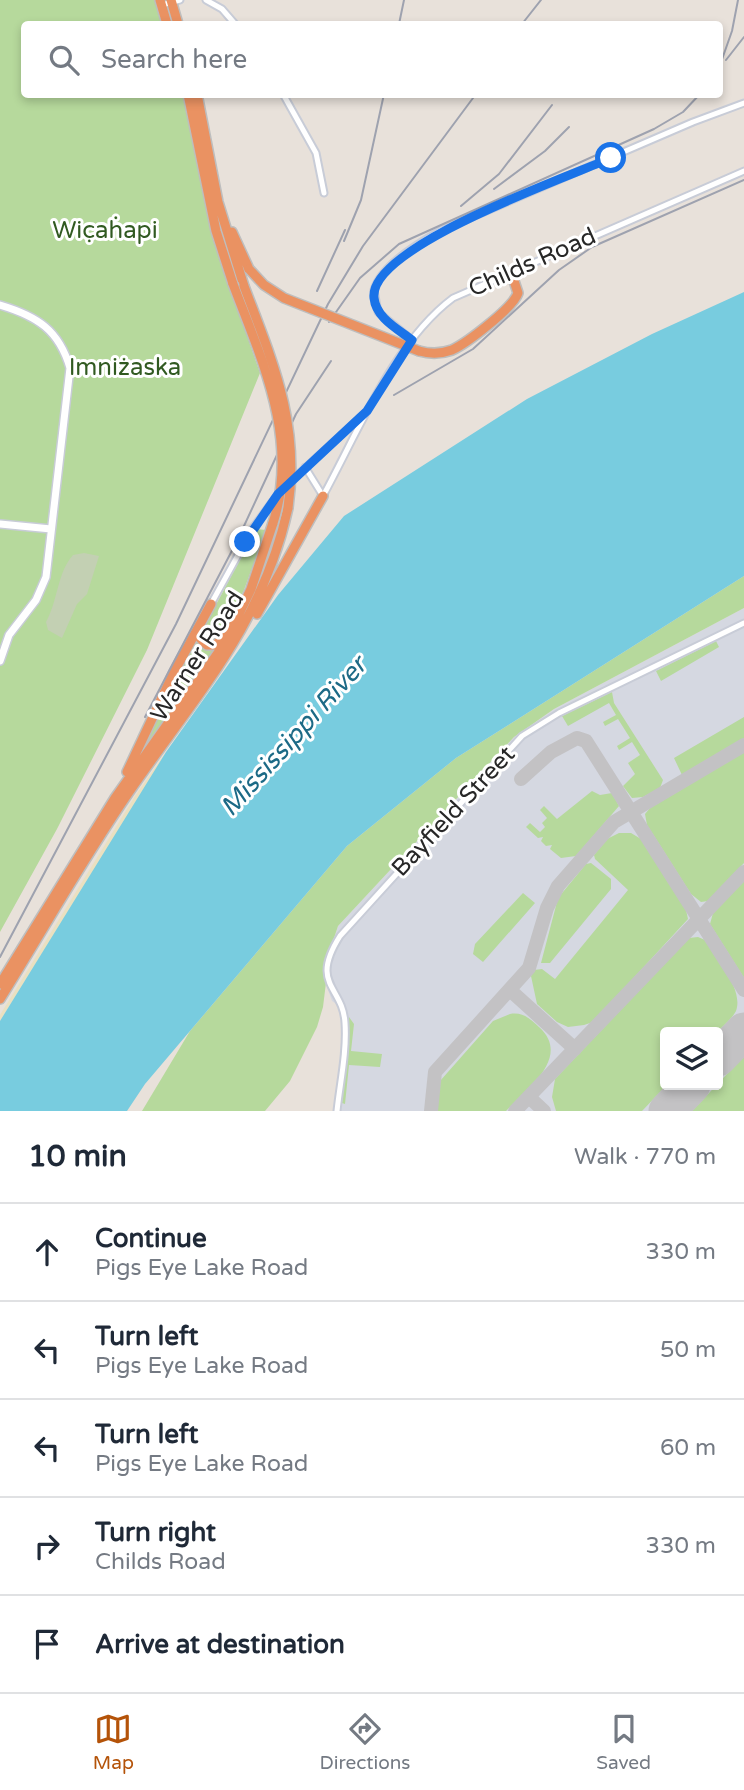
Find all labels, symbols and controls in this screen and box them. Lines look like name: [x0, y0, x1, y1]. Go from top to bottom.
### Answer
search box: [21, 21, 723, 98]
icon: search: [45, 41, 83, 79]
text: Search here: [101, 44, 247, 75]
route start: [595, 142, 626, 173]
park label: Wic̣aḣapi: [52, 216, 158, 245]
street label: Childs Road: [464, 221, 600, 303]
park label: Imniżaska: [69, 353, 181, 382]
route end: [229, 526, 260, 557]
street label: Warner Road: [144, 586, 250, 727]
water label: Mississippi River: [214, 648, 375, 822]
street label: Bayfield Street: [386, 740, 521, 883]
map controls: [660, 1027, 723, 1090]
button: layers: [660, 1027, 723, 1090]
text: 10 min: [28, 1138, 127, 1175]
text: Walk · 770 m: [574, 1143, 716, 1171]
text: Continue: [95, 1223, 207, 1254]
icon: ahead: [28, 1233, 66, 1271]
text: 330 m: [646, 1238, 716, 1266]
text: Pigs Eye Lake Road: [95, 1254, 308, 1282]
text: Turn left: [95, 1321, 198, 1352]
icon: left: [28, 1331, 66, 1369]
text: 50 m: [660, 1336, 716, 1364]
text: Pigs Eye Lake Road: [95, 1352, 308, 1380]
text: Turn left: [95, 1419, 198, 1450]
icon: left: [28, 1429, 66, 1467]
text: 60 m: [660, 1434, 716, 1462]
text: Pigs Eye Lake Road: [95, 1450, 308, 1478]
text: Turn right: [95, 1517, 216, 1548]
icon: right: [28, 1527, 66, 1565]
text: 330 m: [646, 1532, 716, 1560]
text: Childs Road: [95, 1548, 226, 1576]
icon: arrive: [28, 1625, 66, 1663]
text: Arrive at destination: [95, 1629, 345, 1660]
tab: Map: [93, 1710, 134, 1774]
tab: Directions: [320, 1710, 411, 1774]
tab: Saved: [596, 1710, 651, 1774]

